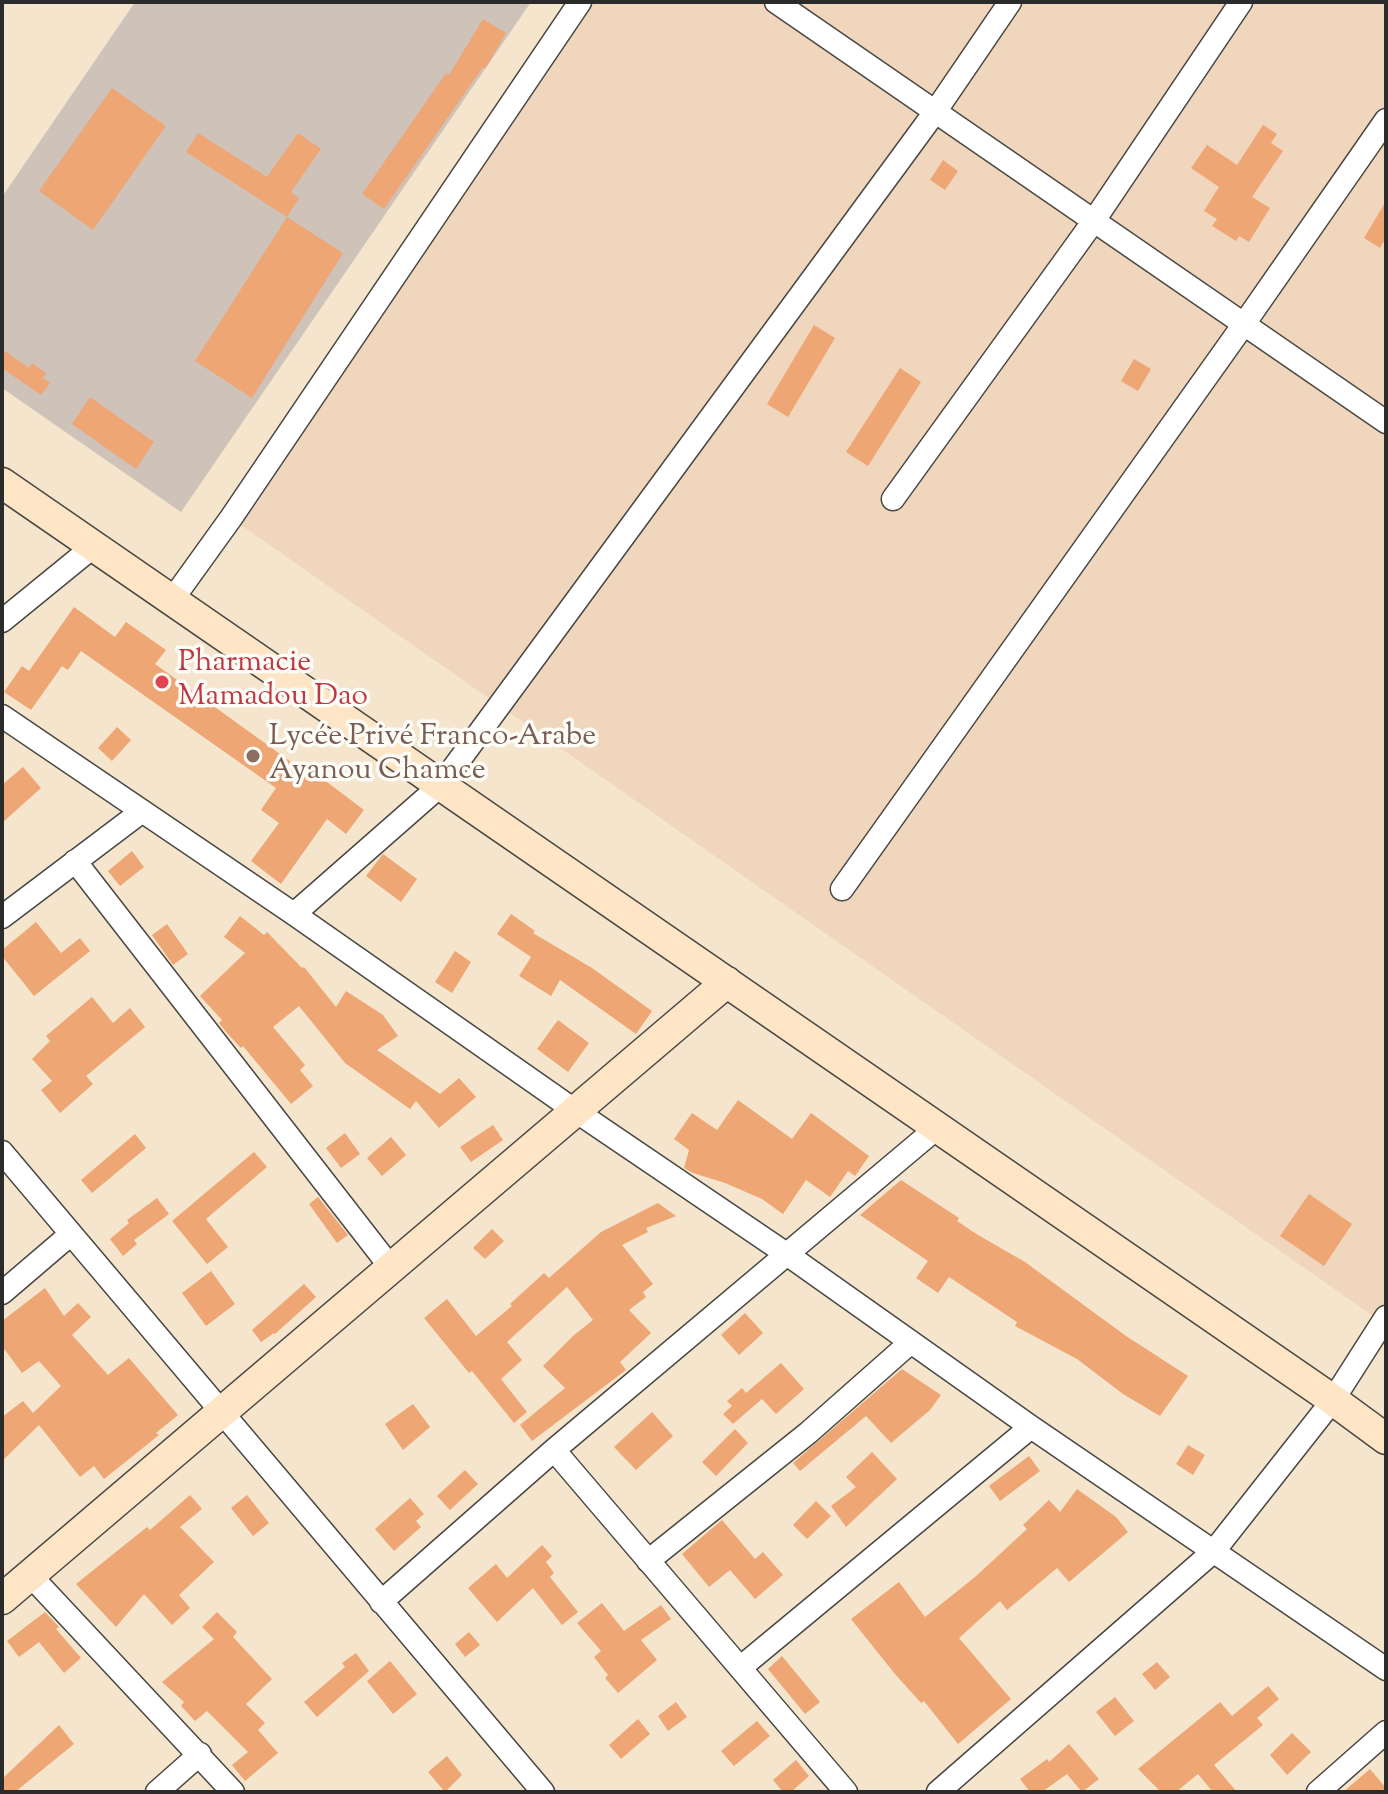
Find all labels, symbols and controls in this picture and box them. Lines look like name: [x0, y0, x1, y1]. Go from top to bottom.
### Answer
place label: Pharmacie Mamadou Dao: [178, 647, 368, 718]
marker: Pharmacie Mamadou Dao: [153, 673, 171, 691]
place label: Lycée Privé Franco-Arabe Ayanou Chamce: [269, 721, 596, 792]
marker: Lycée Privé Franco-Arabe Ayanou Chamce: [244, 747, 262, 765]

